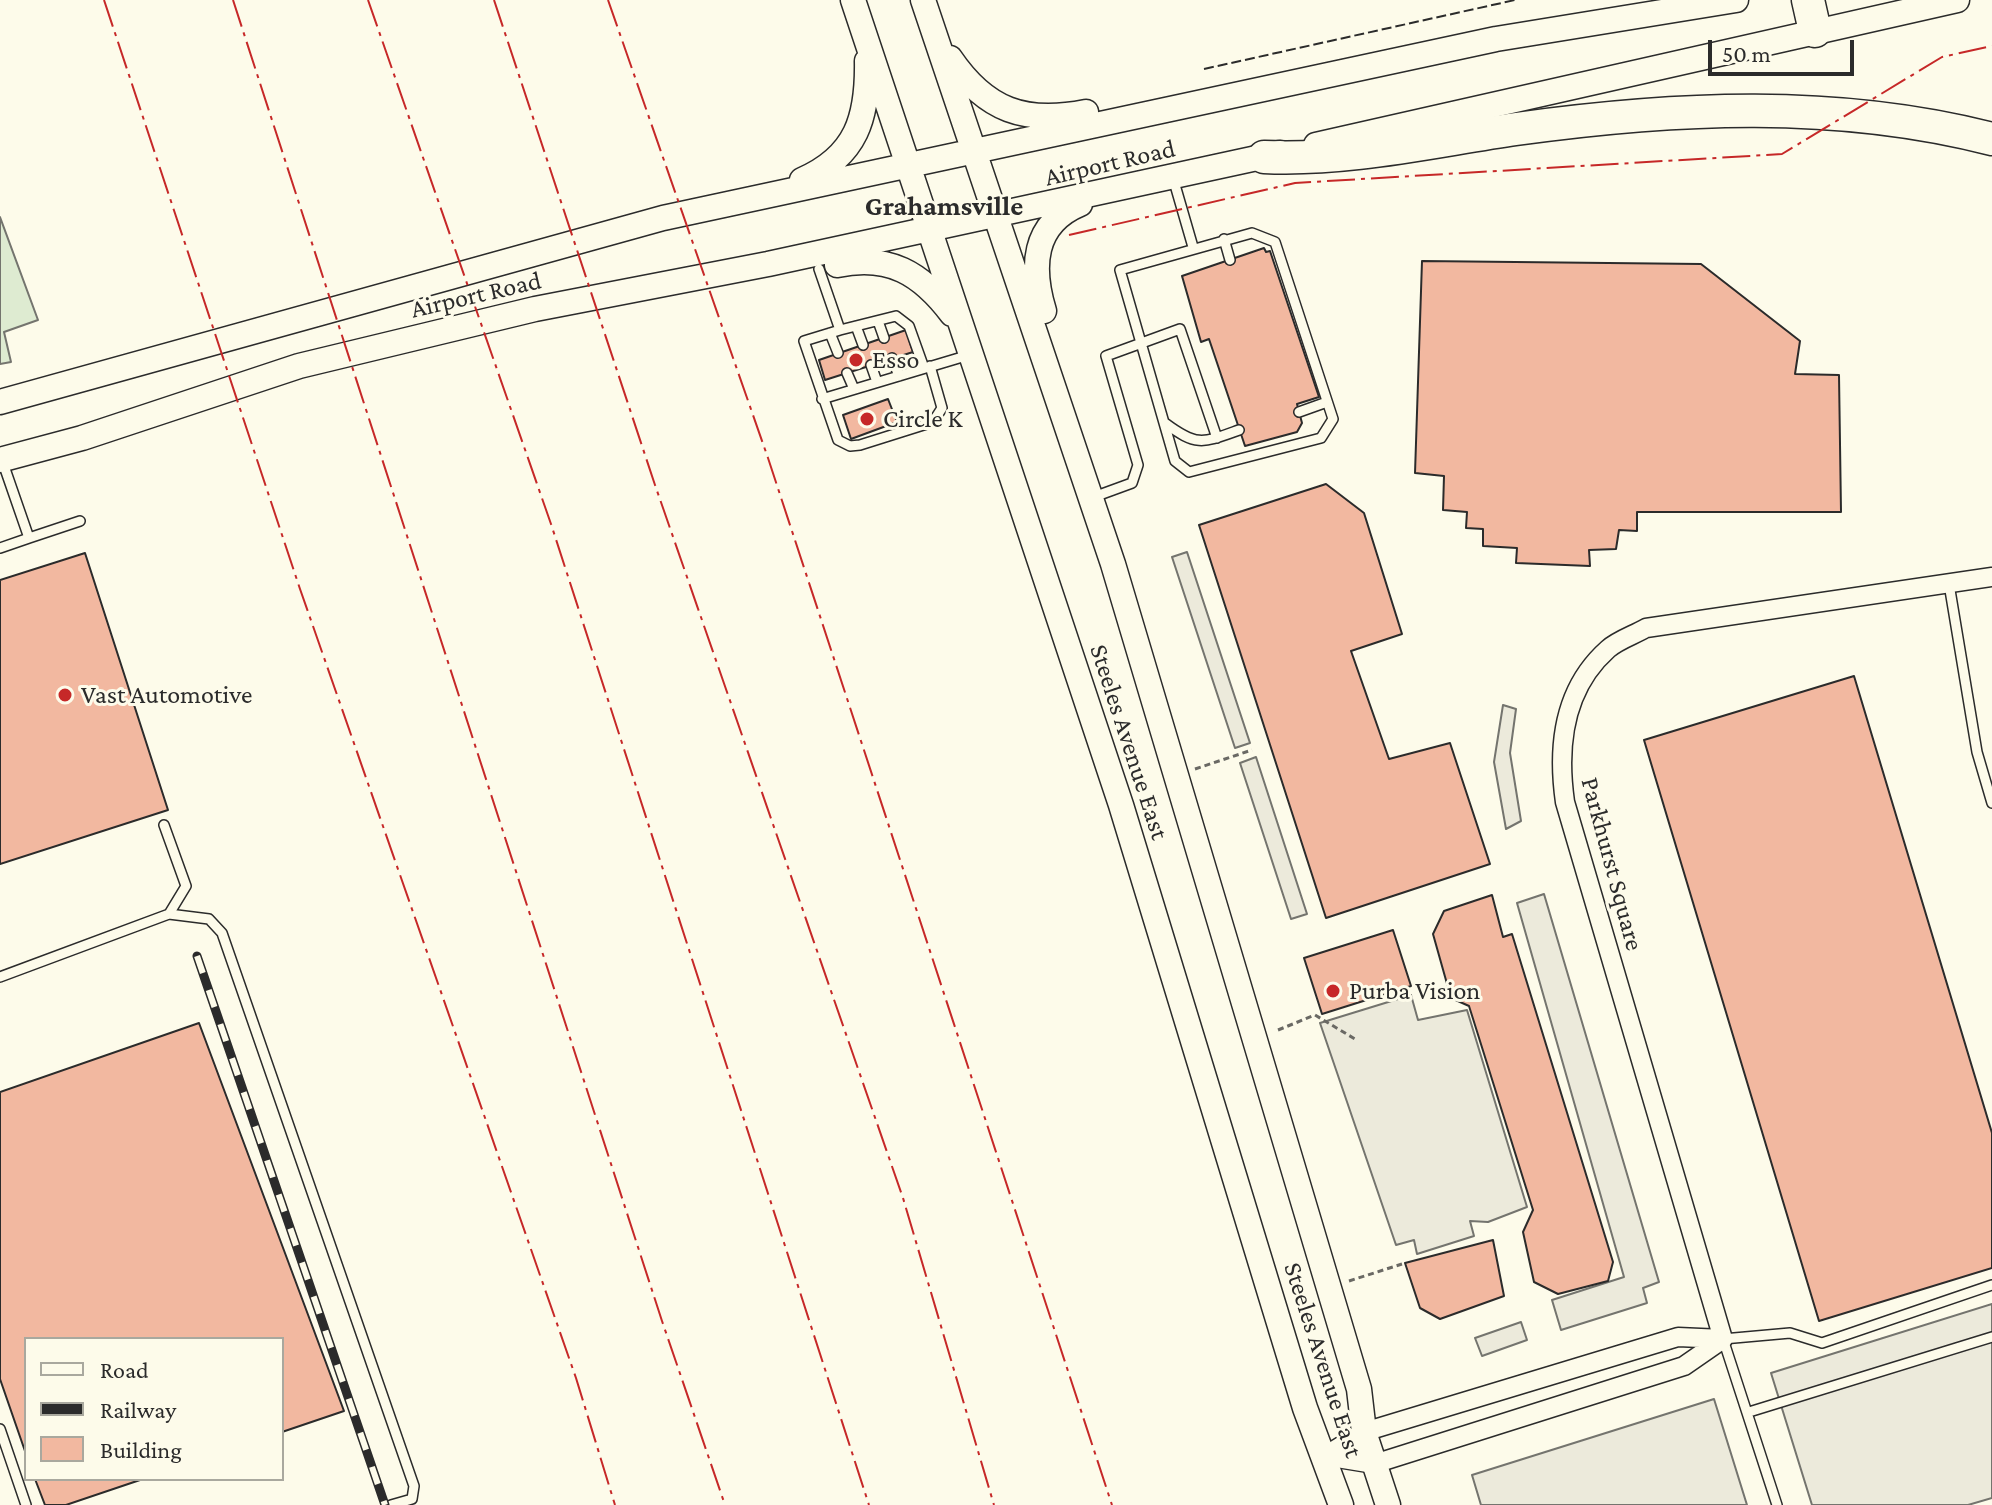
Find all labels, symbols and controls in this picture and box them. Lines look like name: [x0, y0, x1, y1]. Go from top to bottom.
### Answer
scale bar: [1712, 24, 1858, 74]
text: 50 m: [1722, 40, 1771, 67]
street label: Airport Road: [1042, 133, 1178, 193]
district label: Grahamsville: [865, 189, 1023, 223]
street label: Airport Road: [408, 265, 544, 325]
place label: Esso: [872, 344, 919, 376]
marker: Esso: [847, 351, 865, 369]
place label: Circle K: [883, 403, 963, 435]
marker: Circle K: [858, 410, 876, 428]
street label: Steeles Avenue East: [1083, 641, 1175, 843]
place label: Vast Automotive: [81, 679, 252, 711]
marker: Vast Automotive: [56, 686, 74, 704]
street label: Parkhurst Square: [1574, 774, 1650, 954]
place label: Purba Vision: [1349, 975, 1480, 1007]
marker: Purba Vision: [1324, 982, 1342, 1000]
street label: Steeles Avenue East: [1277, 1259, 1369, 1461]
legend: [24, 1337, 284, 1481]
text: Road: [100, 1356, 149, 1383]
text: Railway: [100, 1396, 176, 1423]
text: Building: [100, 1436, 182, 1463]

